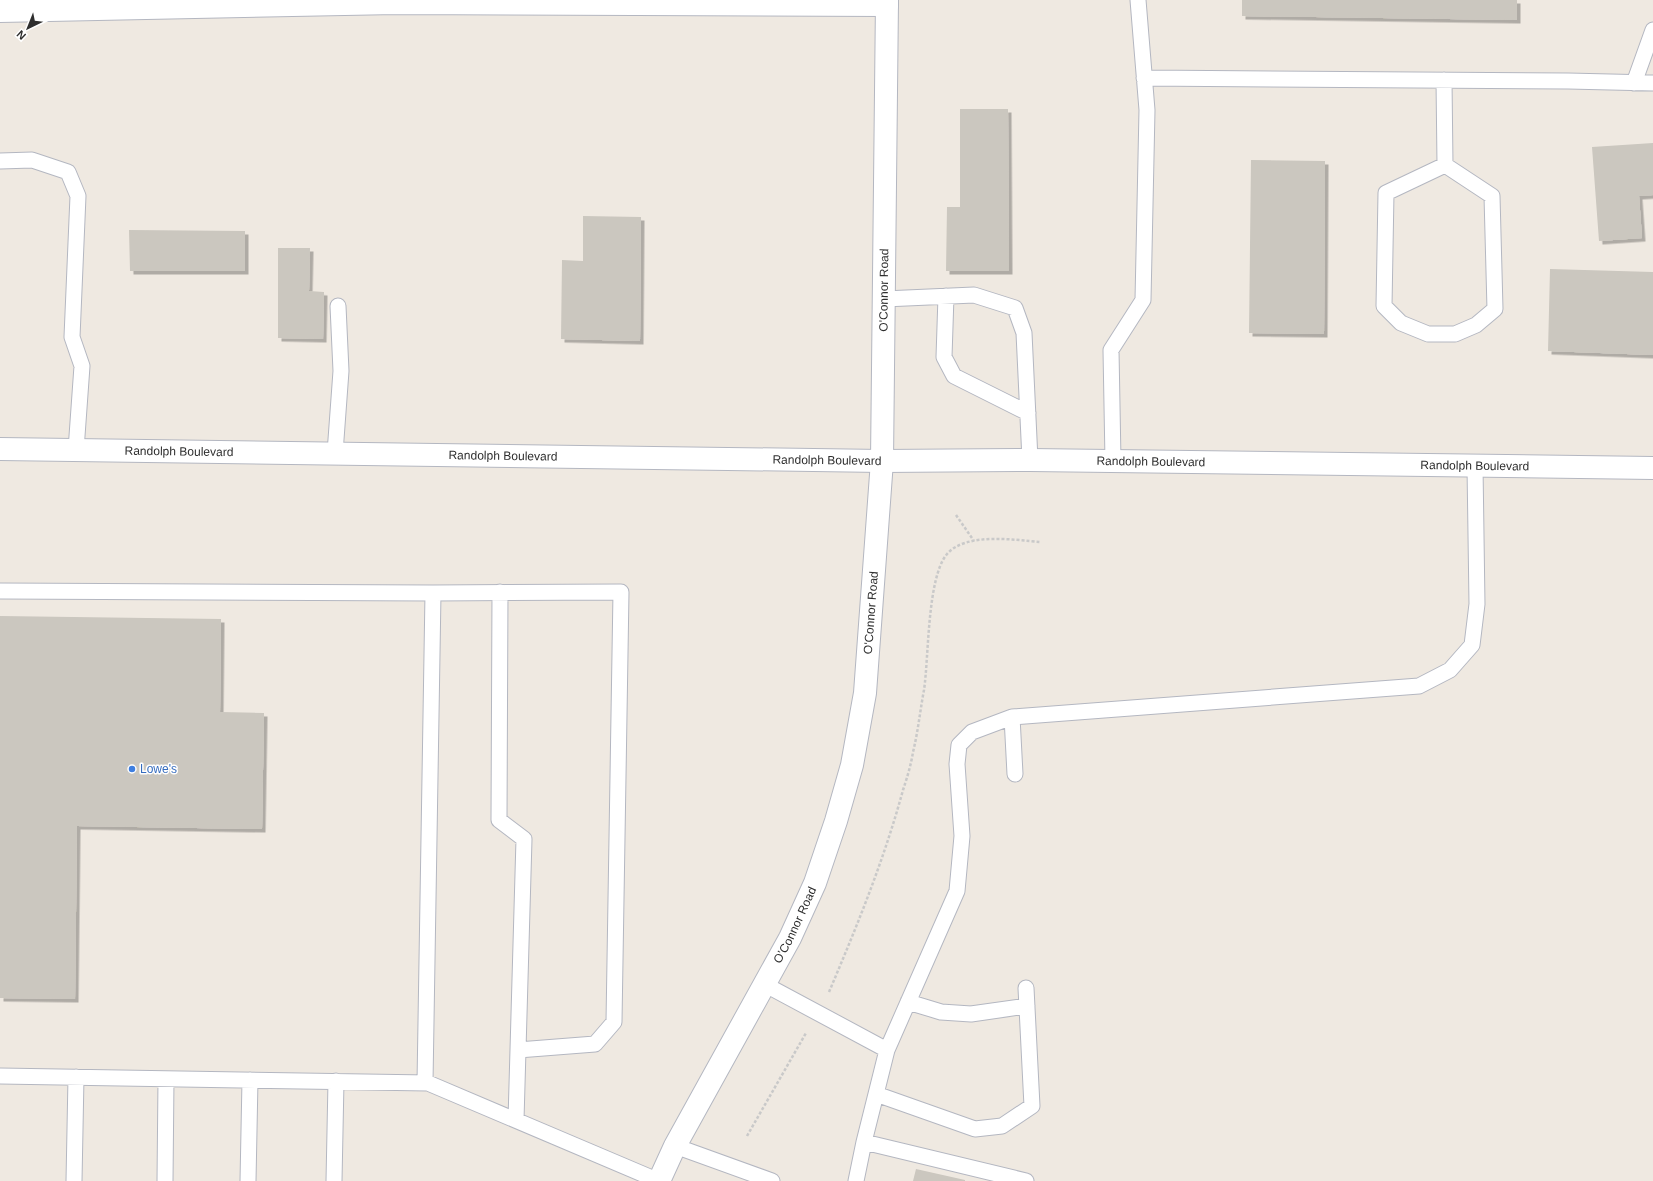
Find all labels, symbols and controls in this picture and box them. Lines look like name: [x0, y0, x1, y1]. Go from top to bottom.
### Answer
north arrow: [8, 8, 48, 48]
text: N: [14, 28, 28, 42]
street label: O'Connor Road: [876, 248, 891, 332]
street label: Randolph Boulevard: [124, 444, 234, 459]
street label: Randolph Boulevard: [448, 448, 558, 464]
street label: Randolph Boulevard: [772, 453, 881, 468]
street label: Randolph Boulevard: [1096, 454, 1205, 469]
street label: Randolph Boulevard: [1420, 458, 1529, 473]
street label: O'Connor Road: [861, 571, 881, 655]
place label: Lowe's: [140, 762, 177, 776]
marker: Lowe's: [127, 764, 137, 774]
street label: O'Connor Road: [770, 885, 819, 966]

